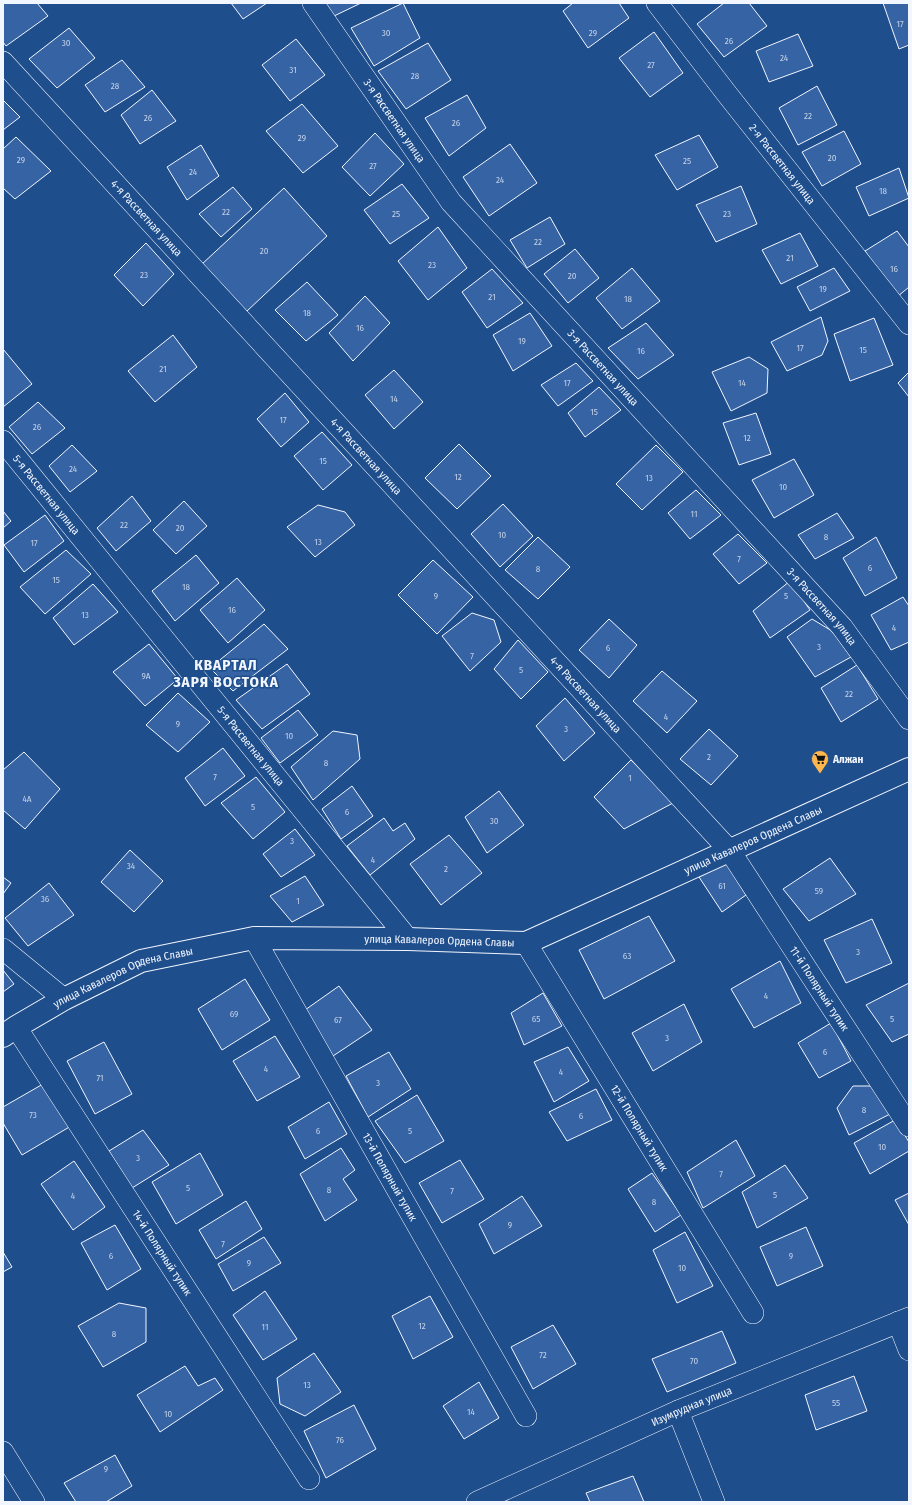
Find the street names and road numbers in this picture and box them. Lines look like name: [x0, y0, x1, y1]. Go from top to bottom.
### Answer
street label: 3-я Рассветная улица: [361, 76, 428, 165]
street label: 2-я Рассветная улица: [746, 122, 818, 207]
street label: 4-я Рассветная улица: [108, 177, 185, 259]
street label: 3-я Рассветная улица: [565, 327, 641, 409]
street label: 4-я Рассветная улица: [327, 416, 404, 497]
street label: 5-я Рассветная улица: [10, 452, 82, 537]
street label: 3-я Рассветная улица: [784, 565, 858, 649]
street label: 4-я Рассветная улица: [547, 654, 624, 736]
street label: 5-я Рассветная улица: [214, 704, 287, 789]
street label: улица Кавалеров Ордена Славы: [682, 803, 824, 877]
street label: улица Кавалеров Ордена Славы: [364, 933, 515, 950]
street label: 11-й Полярный тупик: [787, 944, 852, 1034]
street label: улица Кавалеров Ордена Славы: [51, 945, 194, 1011]
street label: 12-й Полярный тупик: [608, 1083, 671, 1175]
street label: 13-й Полярный тупик: [359, 1131, 420, 1224]
street label: 14-й Полярный тупик: [129, 1208, 195, 1299]
street label: Изумрудная улица: [649, 1384, 734, 1429]

